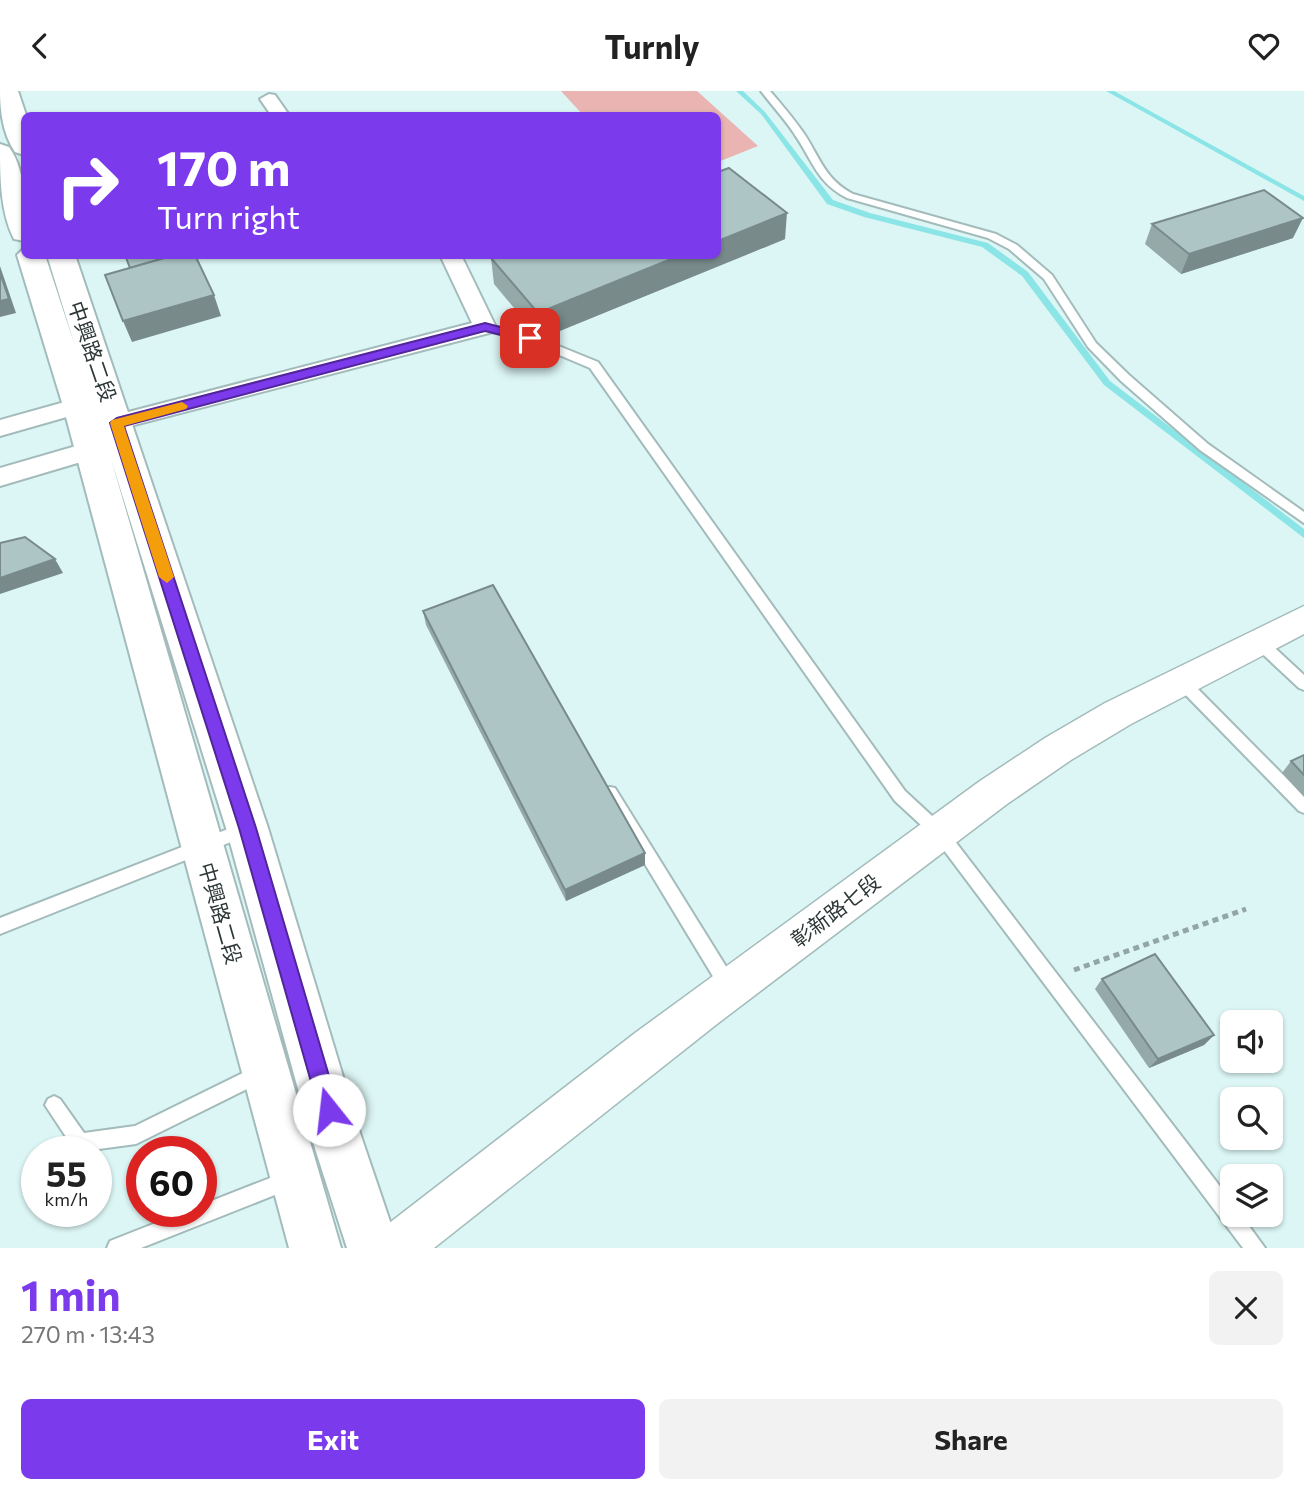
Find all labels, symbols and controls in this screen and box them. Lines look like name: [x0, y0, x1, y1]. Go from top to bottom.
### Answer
text: Turnly: [605, 26, 699, 66]
icon: back: [21, 27, 59, 65]
icon: heart: [1245, 27, 1283, 65]
text: 170 m: [157, 136, 290, 196]
icon: right: [42, 140, 133, 231]
text: Turn right: [157, 196, 300, 236]
street label: 中興路二段: [64, 297, 122, 405]
pin: [500, 308, 560, 368]
icon: arrive: [511, 319, 549, 357]
street label: 中興路二段: [195, 859, 247, 967]
street label: 彰新路七段: [786, 868, 884, 952]
map controls: [1220, 1010, 1283, 1227]
button: sound: [1220, 1010, 1283, 1073]
position arrow: [292, 1073, 366, 1147]
button: search: [1220, 1087, 1283, 1150]
speed limit sign: 60: [126, 1136, 217, 1227]
text: 55: [46, 1151, 87, 1194]
button: layers: [1220, 1164, 1283, 1227]
text: km/h: [45, 1188, 88, 1210]
text: 1 min: [21, 1268, 121, 1320]
button: close: [1209, 1271, 1283, 1345]
text: 270 m · 13:43: [21, 1320, 155, 1348]
button: Exit: [21, 1399, 645, 1479]
button: Share: [659, 1399, 1283, 1479]

